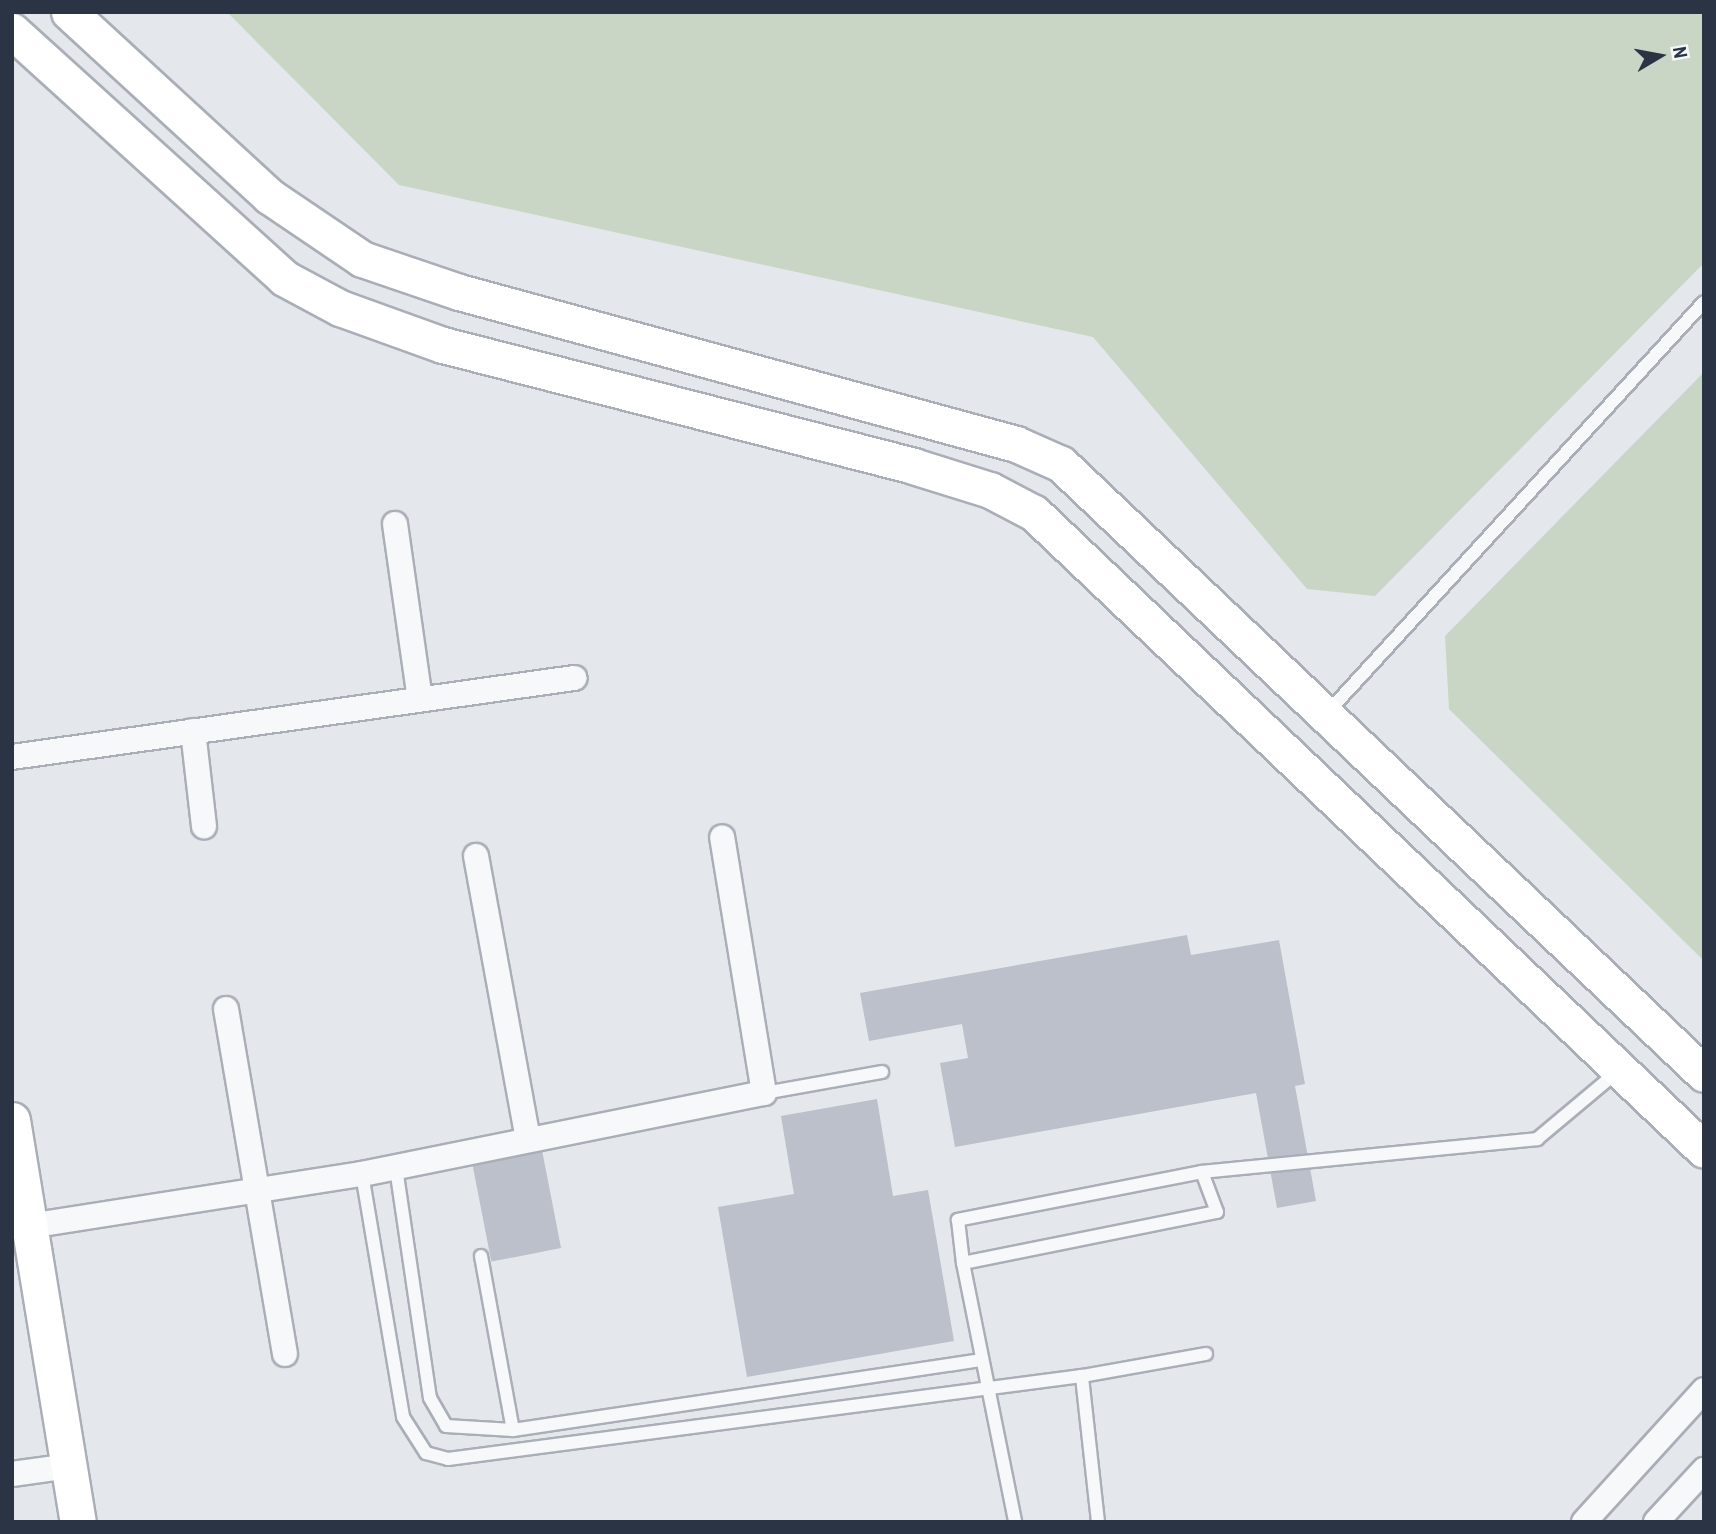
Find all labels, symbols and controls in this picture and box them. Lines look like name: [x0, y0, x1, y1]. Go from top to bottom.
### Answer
north arrow: [1625, 21, 1695, 91]
text: N: [1667, 45, 1694, 60]

